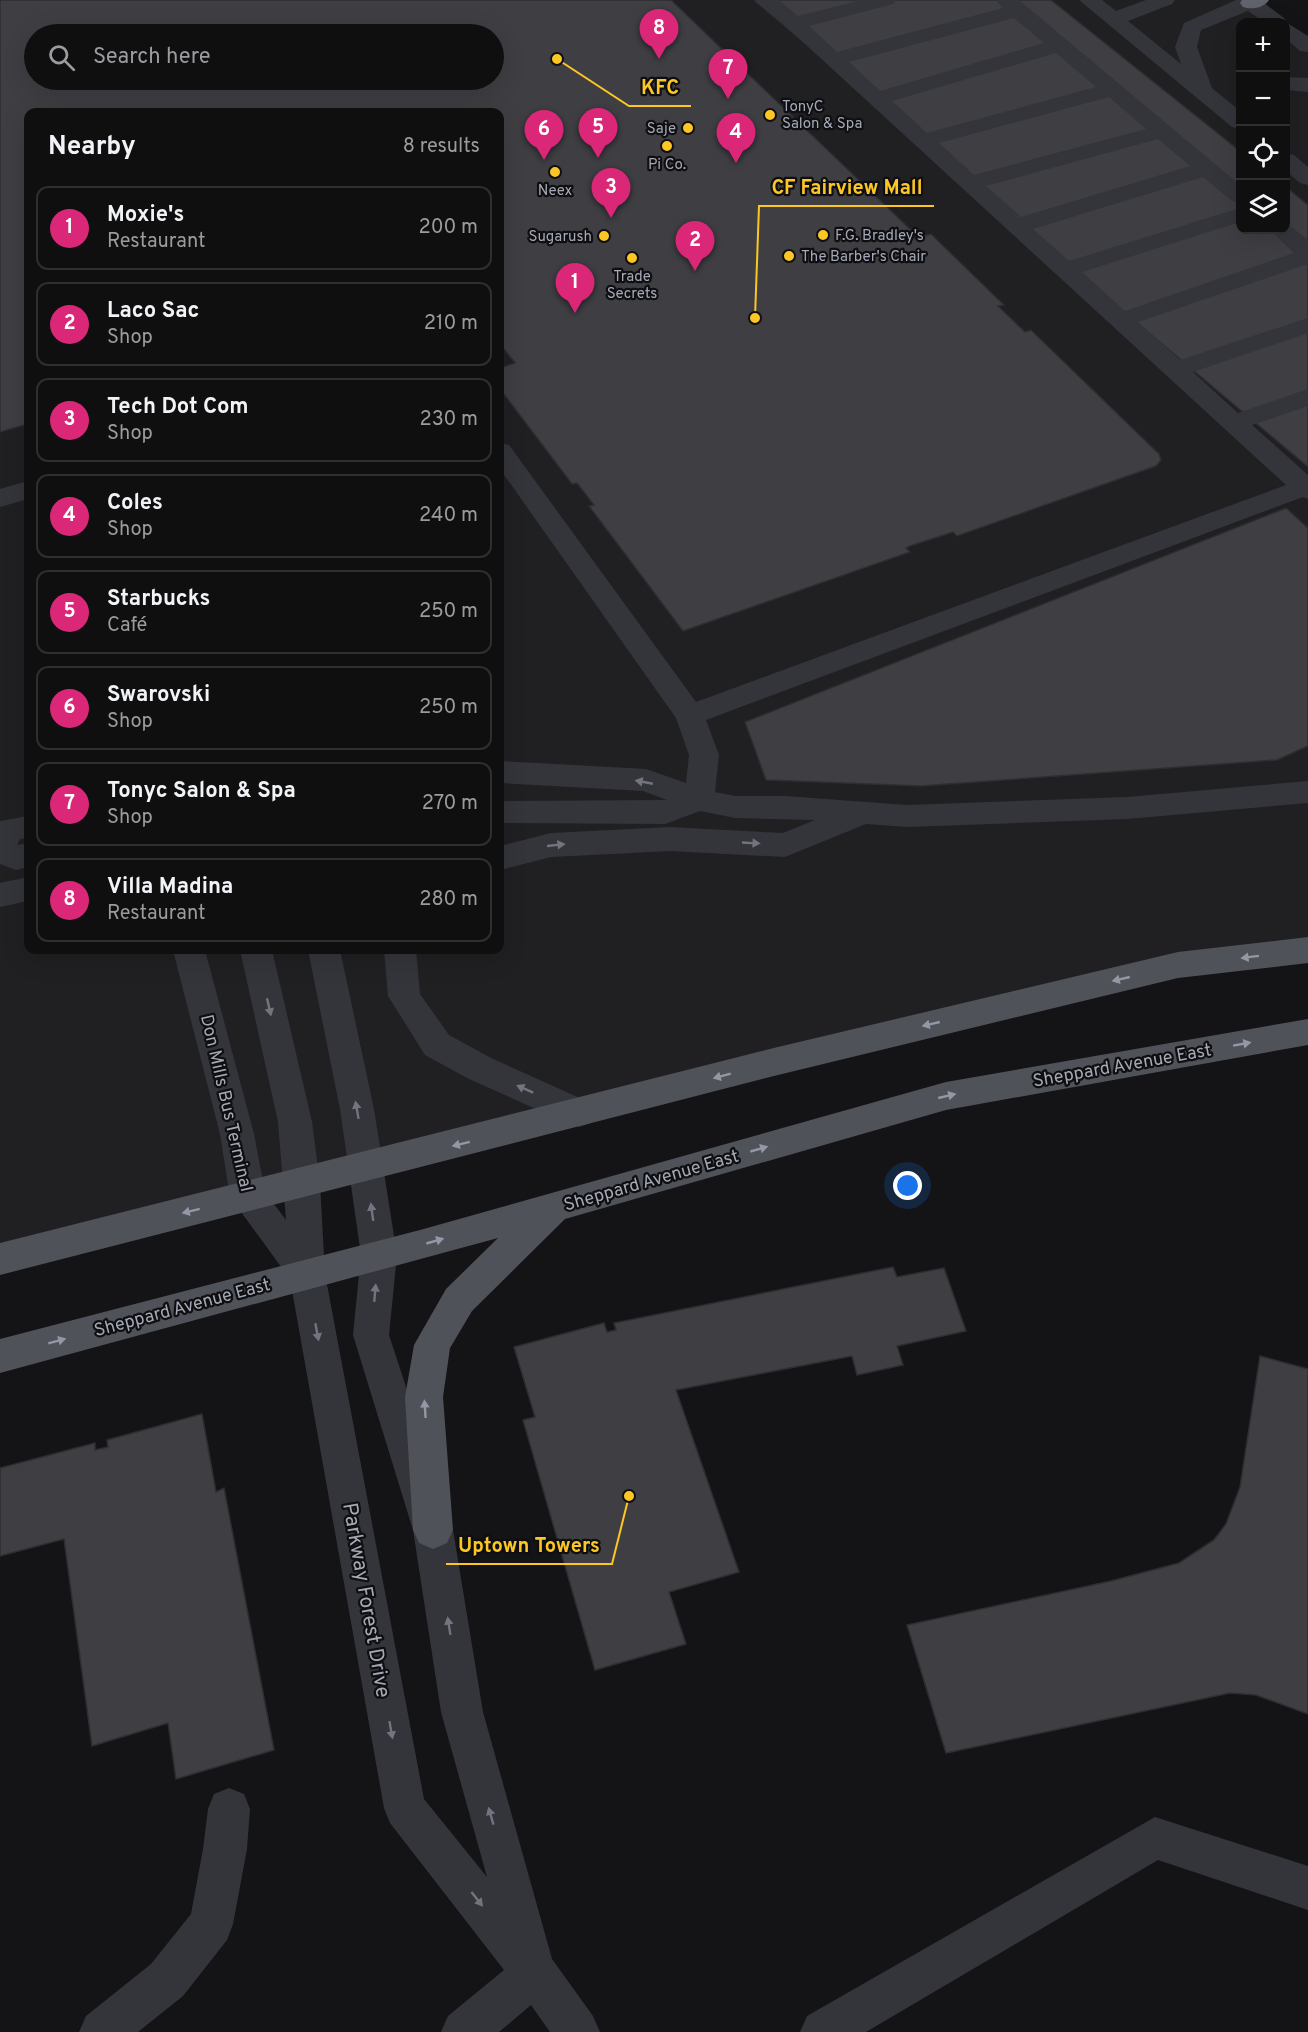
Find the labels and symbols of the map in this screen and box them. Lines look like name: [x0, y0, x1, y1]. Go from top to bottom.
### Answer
pin: 8: [640, 10, 678, 59]
pin: 7: [708, 50, 748, 99]
callout: KFC: [629, 68, 691, 106]
text: KFC: [641, 76, 679, 102]
place label: TonyC Salon & Spa: [782, 98, 862, 134]
pin: 5: [578, 108, 618, 158]
marker: TonyC Salon & Spa: [763, 108, 777, 122]
pin: 6: [524, 110, 564, 160]
pin: 4: [716, 114, 756, 163]
place label: Saje: [647, 120, 676, 139]
marker: Saje: [681, 121, 695, 135]
marker: Pi Co.: [660, 139, 674, 153]
place label: Pi Co.: [648, 156, 686, 175]
marker: Neex: [548, 165, 562, 179]
pin: 3: [592, 168, 630, 218]
callout: CF Fairview Mall: [759, 168, 934, 206]
text: CF Fairview Mall: [772, 176, 922, 202]
place label: Neex: [538, 182, 572, 201]
pin: 2: [676, 222, 714, 271]
place label: F.G. Bradley's: [835, 227, 924, 246]
place label: Sugarush: [528, 228, 592, 247]
marker: F.G. Bradley's: [816, 228, 830, 242]
marker: Sugarush: [597, 229, 611, 243]
place label: The Barber's Chair: [801, 248, 926, 267]
marker: The Barber's Chair: [782, 249, 796, 263]
marker: Trade Secrets: [625, 251, 639, 265]
pin: 1: [556, 264, 594, 313]
place label: Trade Secrets: [607, 268, 657, 304]
one-way arrow: [634, 777, 653, 786]
one-way arrow: [741, 838, 760, 848]
one-way arrow: [547, 840, 566, 850]
one-way arrow: [1240, 952, 1259, 962]
one-way arrow: [1111, 975, 1130, 984]
one-way arrow: [265, 997, 274, 1016]
street label: Don Mills Bus Terminal: [194, 1012, 257, 1194]
one-way arrow: [922, 1020, 940, 1030]
street label: Sheppard Avenue East: [1031, 1039, 1213, 1094]
one-way arrow: [1233, 1039, 1252, 1048]
one-way arrow: [712, 1071, 731, 1081]
one-way arrow: [517, 1085, 534, 1094]
one-way arrow: [938, 1091, 957, 1100]
one-way arrow: [352, 1101, 361, 1120]
one-way arrow: [452, 1139, 470, 1149]
one-way arrow: [750, 1144, 768, 1153]
street label: Sheppard Avenue East: [561, 1145, 742, 1217]
your location: [893, 1171, 922, 1200]
one-way arrow: [368, 1202, 377, 1221]
one-way arrow: [182, 1207, 200, 1217]
one-way arrow: [426, 1236, 444, 1245]
street label: Sheppard Avenue East: [92, 1274, 273, 1343]
one-way arrow: [370, 1283, 380, 1302]
one-way arrow: [313, 1322, 322, 1341]
one-way arrow: [47, 1335, 66, 1345]
one-way arrow: [420, 1400, 430, 1419]
street label: Parkway Forest Drive: [335, 1501, 396, 1700]
callout: Uptown Towers: [446, 1526, 612, 1564]
text: Uptown Towers: [458, 1534, 600, 1560]
one-way arrow: [444, 1616, 453, 1635]
one-way arrow: [387, 1721, 396, 1740]
one-way arrow: [486, 1807, 495, 1825]
one-way arrow: [470, 1891, 483, 1907]

